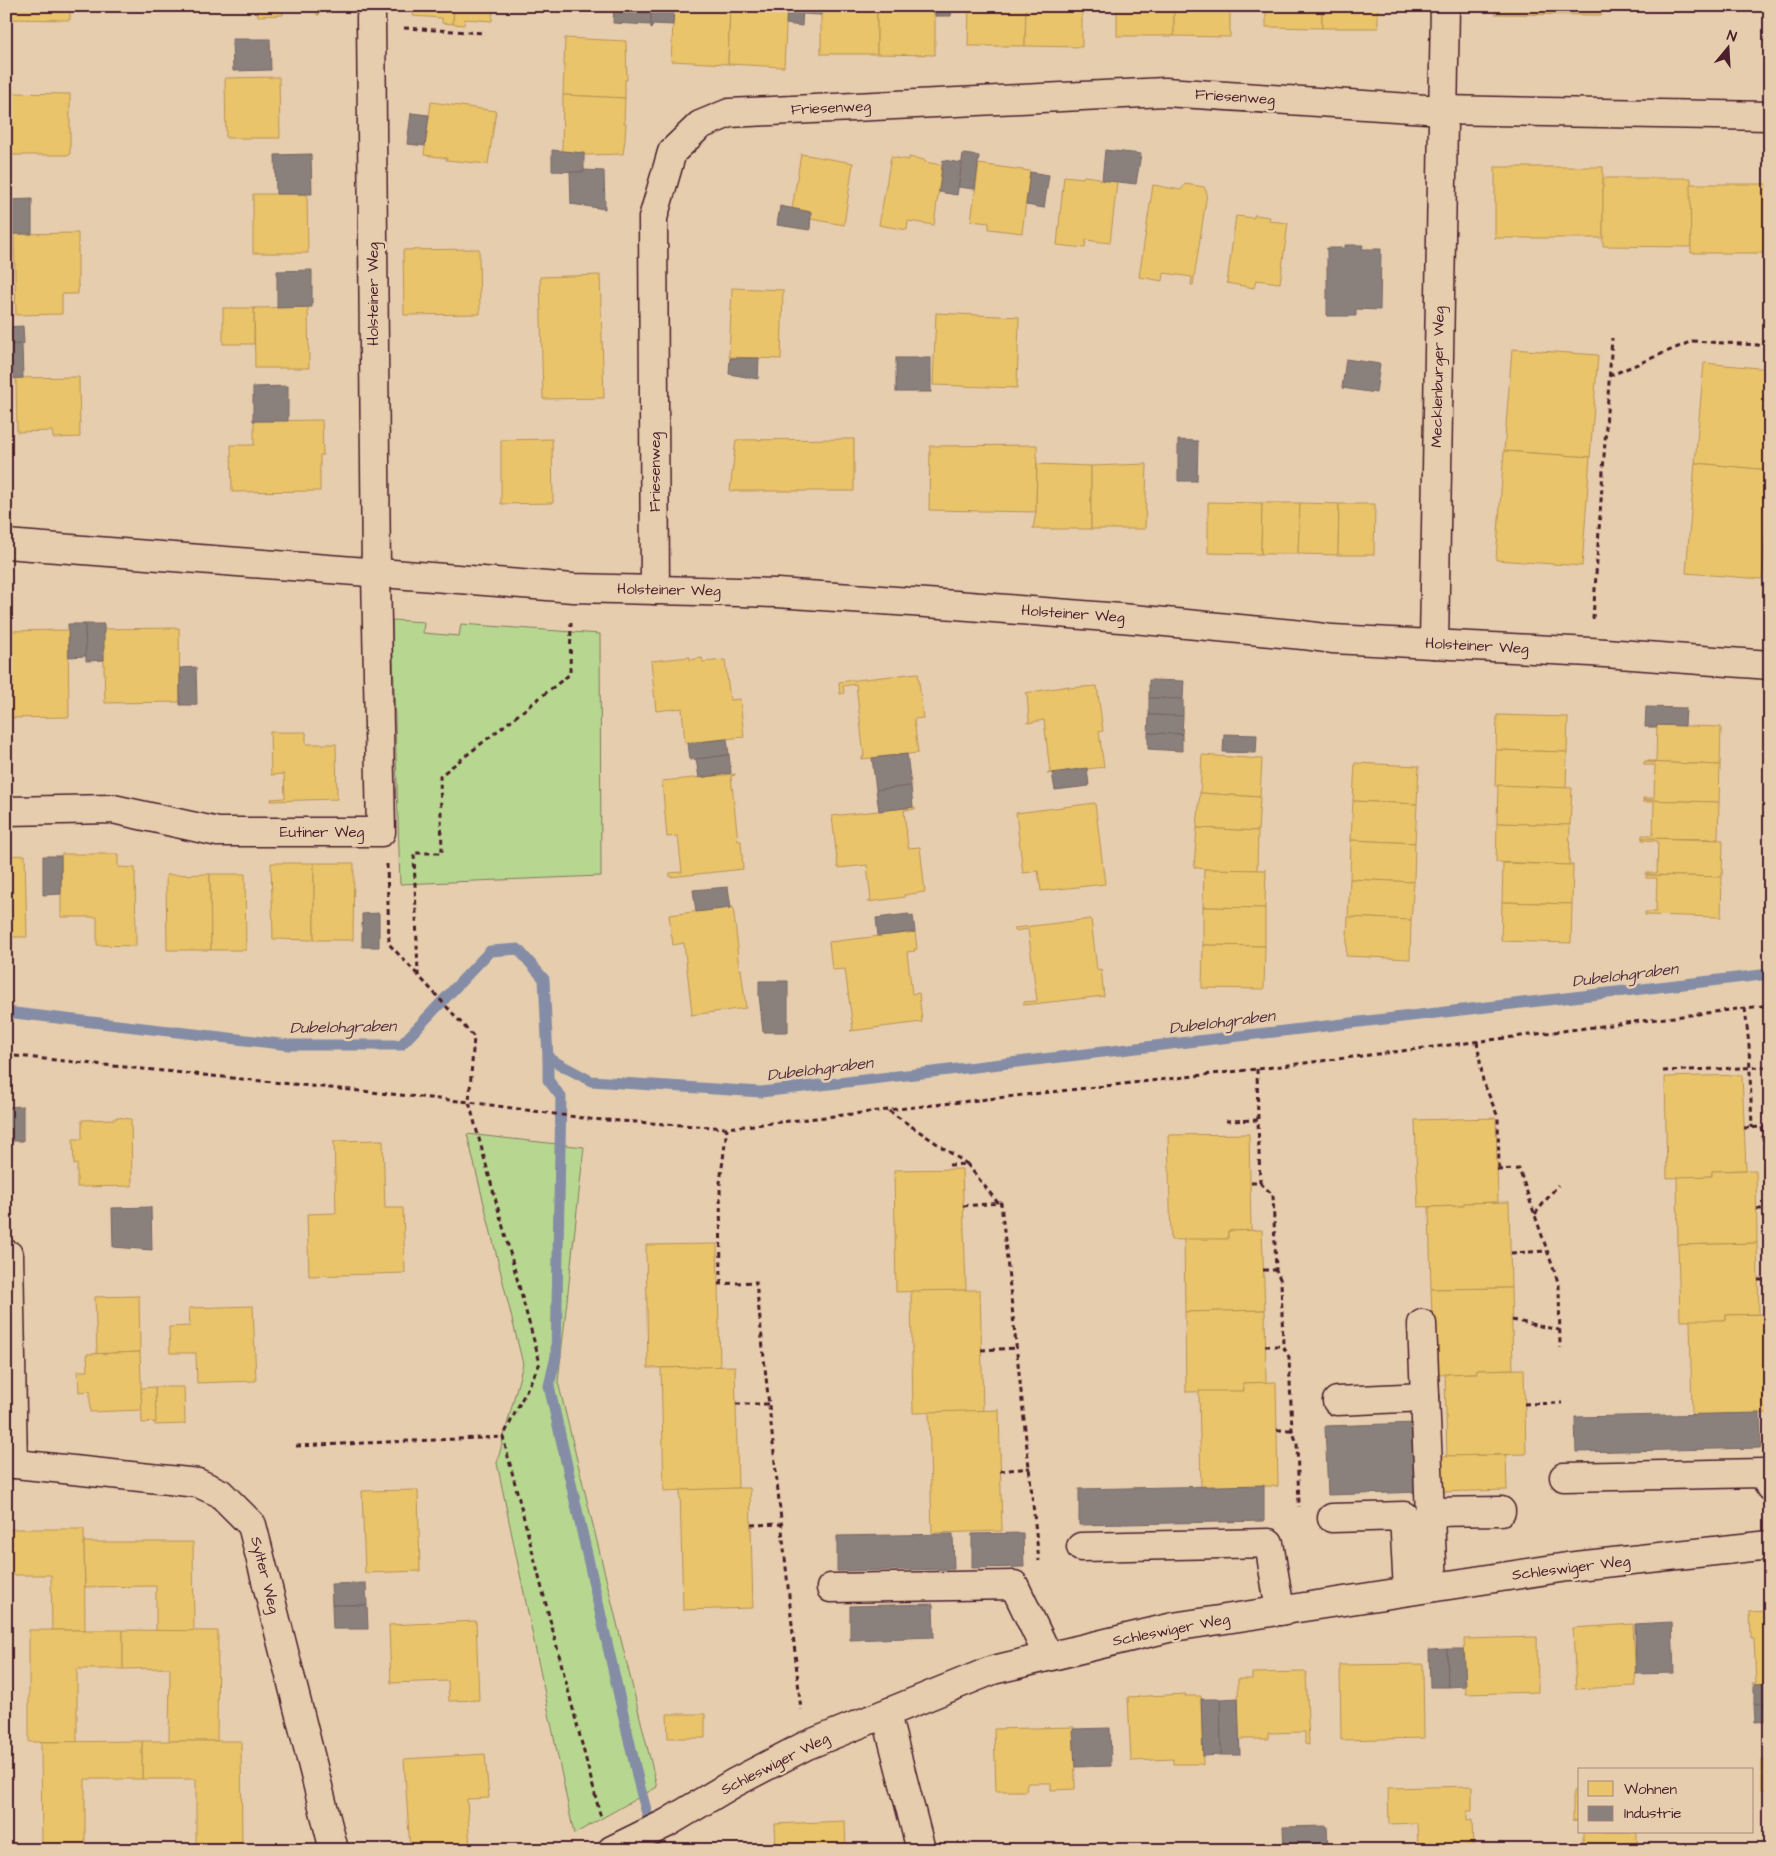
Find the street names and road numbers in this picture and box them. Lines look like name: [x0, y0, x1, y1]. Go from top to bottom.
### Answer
street label: Friesenweg: [1194, 84, 1276, 111]
street label: Friesenweg: [790, 95, 872, 122]
street label: Holsteiner Weg: [363, 242, 385, 346]
street label: Mecklenburger Weg: [1426, 306, 1451, 448]
street label: Friesenweg: [645, 432, 667, 512]
street label: Holsteiner Weg: [617, 579, 721, 602]
street label: Holsteiner Weg: [1020, 600, 1126, 629]
street label: Holsteiner Weg: [1425, 633, 1530, 660]
street label: Eutiner Weg: [280, 822, 365, 844]
street label: Sylter Weg: [244, 1534, 285, 1616]
street label: Schleswiger Weg: [1511, 1550, 1632, 1587]
street label: Schleswiger Weg: [1111, 1608, 1232, 1653]
street label: Schleswiger Weg: [717, 1728, 833, 1801]

